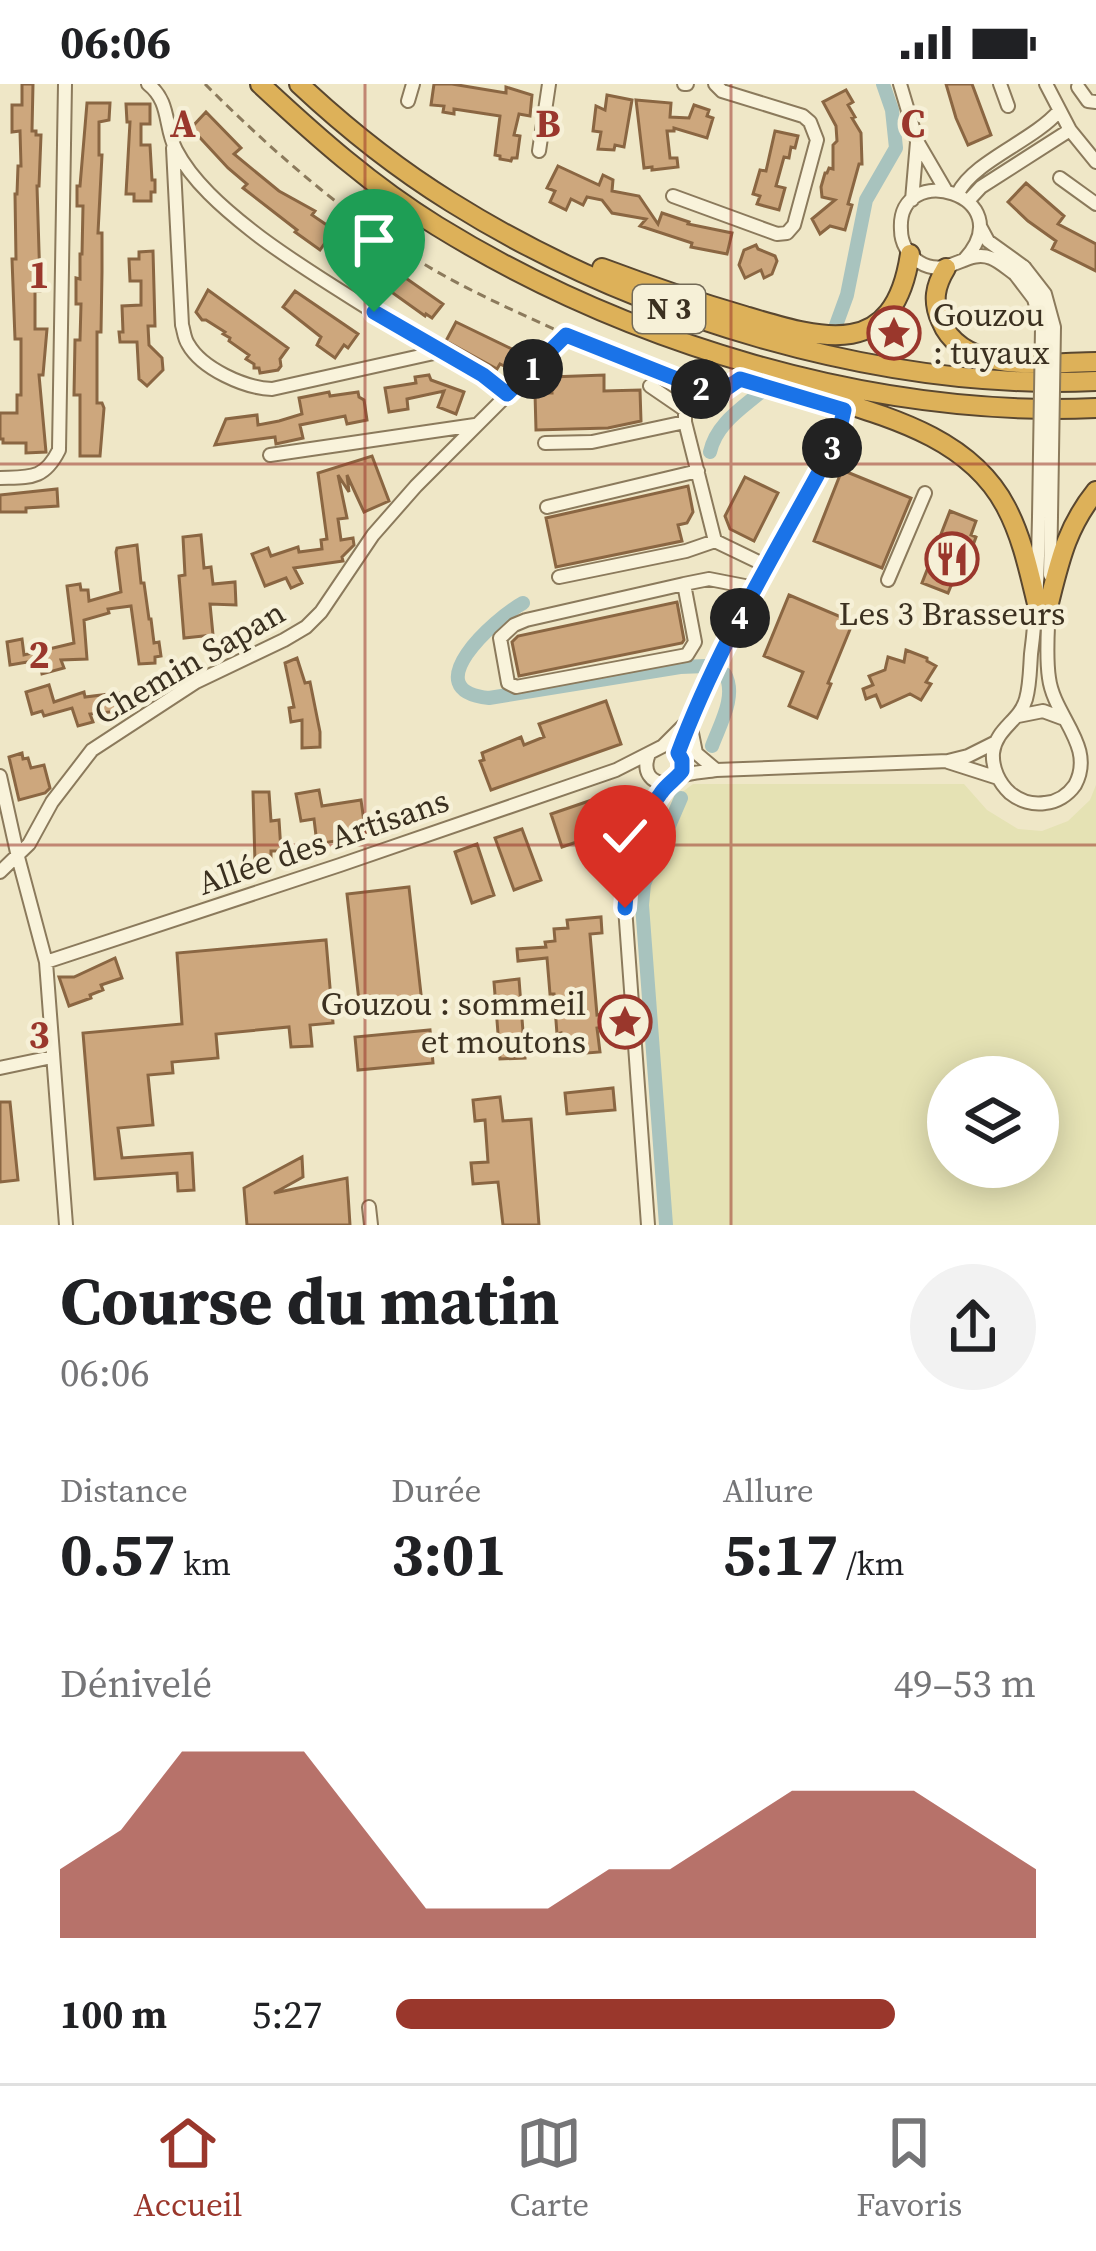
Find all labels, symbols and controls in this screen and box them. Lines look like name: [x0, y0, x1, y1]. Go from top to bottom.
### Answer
text: 06:06: [60, 11, 171, 73]
text: A: [170, 97, 196, 150]
text: B: [535, 97, 561, 150]
text: C: [901, 97, 925, 150]
pin: [323, 189, 425, 312]
icon: arrive: [341, 207, 407, 273]
text: 1: [28, 248, 50, 301]
road number: N 3: [633, 285, 705, 333]
place label: Gouzou : tuyaux: [933, 292, 1050, 375]
place icon: Gouzou : tuyaux: [866, 305, 922, 361]
pin: 1: [503, 339, 563, 399]
text: 1: [524, 346, 542, 391]
pin: 2: [671, 359, 731, 419]
text: 2: [692, 366, 710, 411]
pin: 3: [802, 418, 862, 478]
text: 3: [823, 425, 841, 470]
restaurant icon: Les 3 Brasseurs: [924, 531, 980, 587]
pin: 4: [710, 588, 770, 648]
street label: Chemin Sapan: [85, 590, 293, 735]
place label: Les 3 Brasseurs: [839, 591, 1065, 636]
text: 4: [731, 595, 749, 640]
text: 2: [28, 628, 50, 681]
street label: Allée des Artisans: [192, 777, 455, 906]
pin: [574, 785, 676, 908]
icon: check: [592, 803, 658, 869]
place label: Gouzou : sommeil et moutons: [321, 981, 586, 1064]
place icon: Gouzou : sommeil et moutons: [597, 994, 653, 1050]
text: 3: [28, 1008, 50, 1061]
map controls: [927, 1056, 1059, 1188]
button: layers: [927, 1056, 1059, 1188]
text: Course du matin: [60, 1256, 560, 1346]
button: share: [910, 1264, 1036, 1390]
text: 06:06: [60, 1346, 150, 1399]
text: Distance: [60, 1468, 188, 1513]
text: Durée: [391, 1468, 481, 1513]
text: Allure: [723, 1468, 814, 1513]
text: 0.57: [60, 1513, 176, 1595]
text: 3:01: [391, 1513, 507, 1595]
text: 5:17: [723, 1513, 838, 1595]
text: km: [176, 1541, 231, 1586]
text: /km: [838, 1541, 905, 1586]
text: Dénivelé: [60, 1657, 212, 1710]
text: 49–53 m: [894, 1657, 1036, 1710]
text: 100 m: [60, 1988, 167, 2041]
text: 5:27: [252, 1988, 322, 2041]
tab: Accueil: [134, 2110, 242, 2227]
tab: Carte: [510, 2110, 589, 2227]
tab: Favoris: [856, 2110, 962, 2227]

